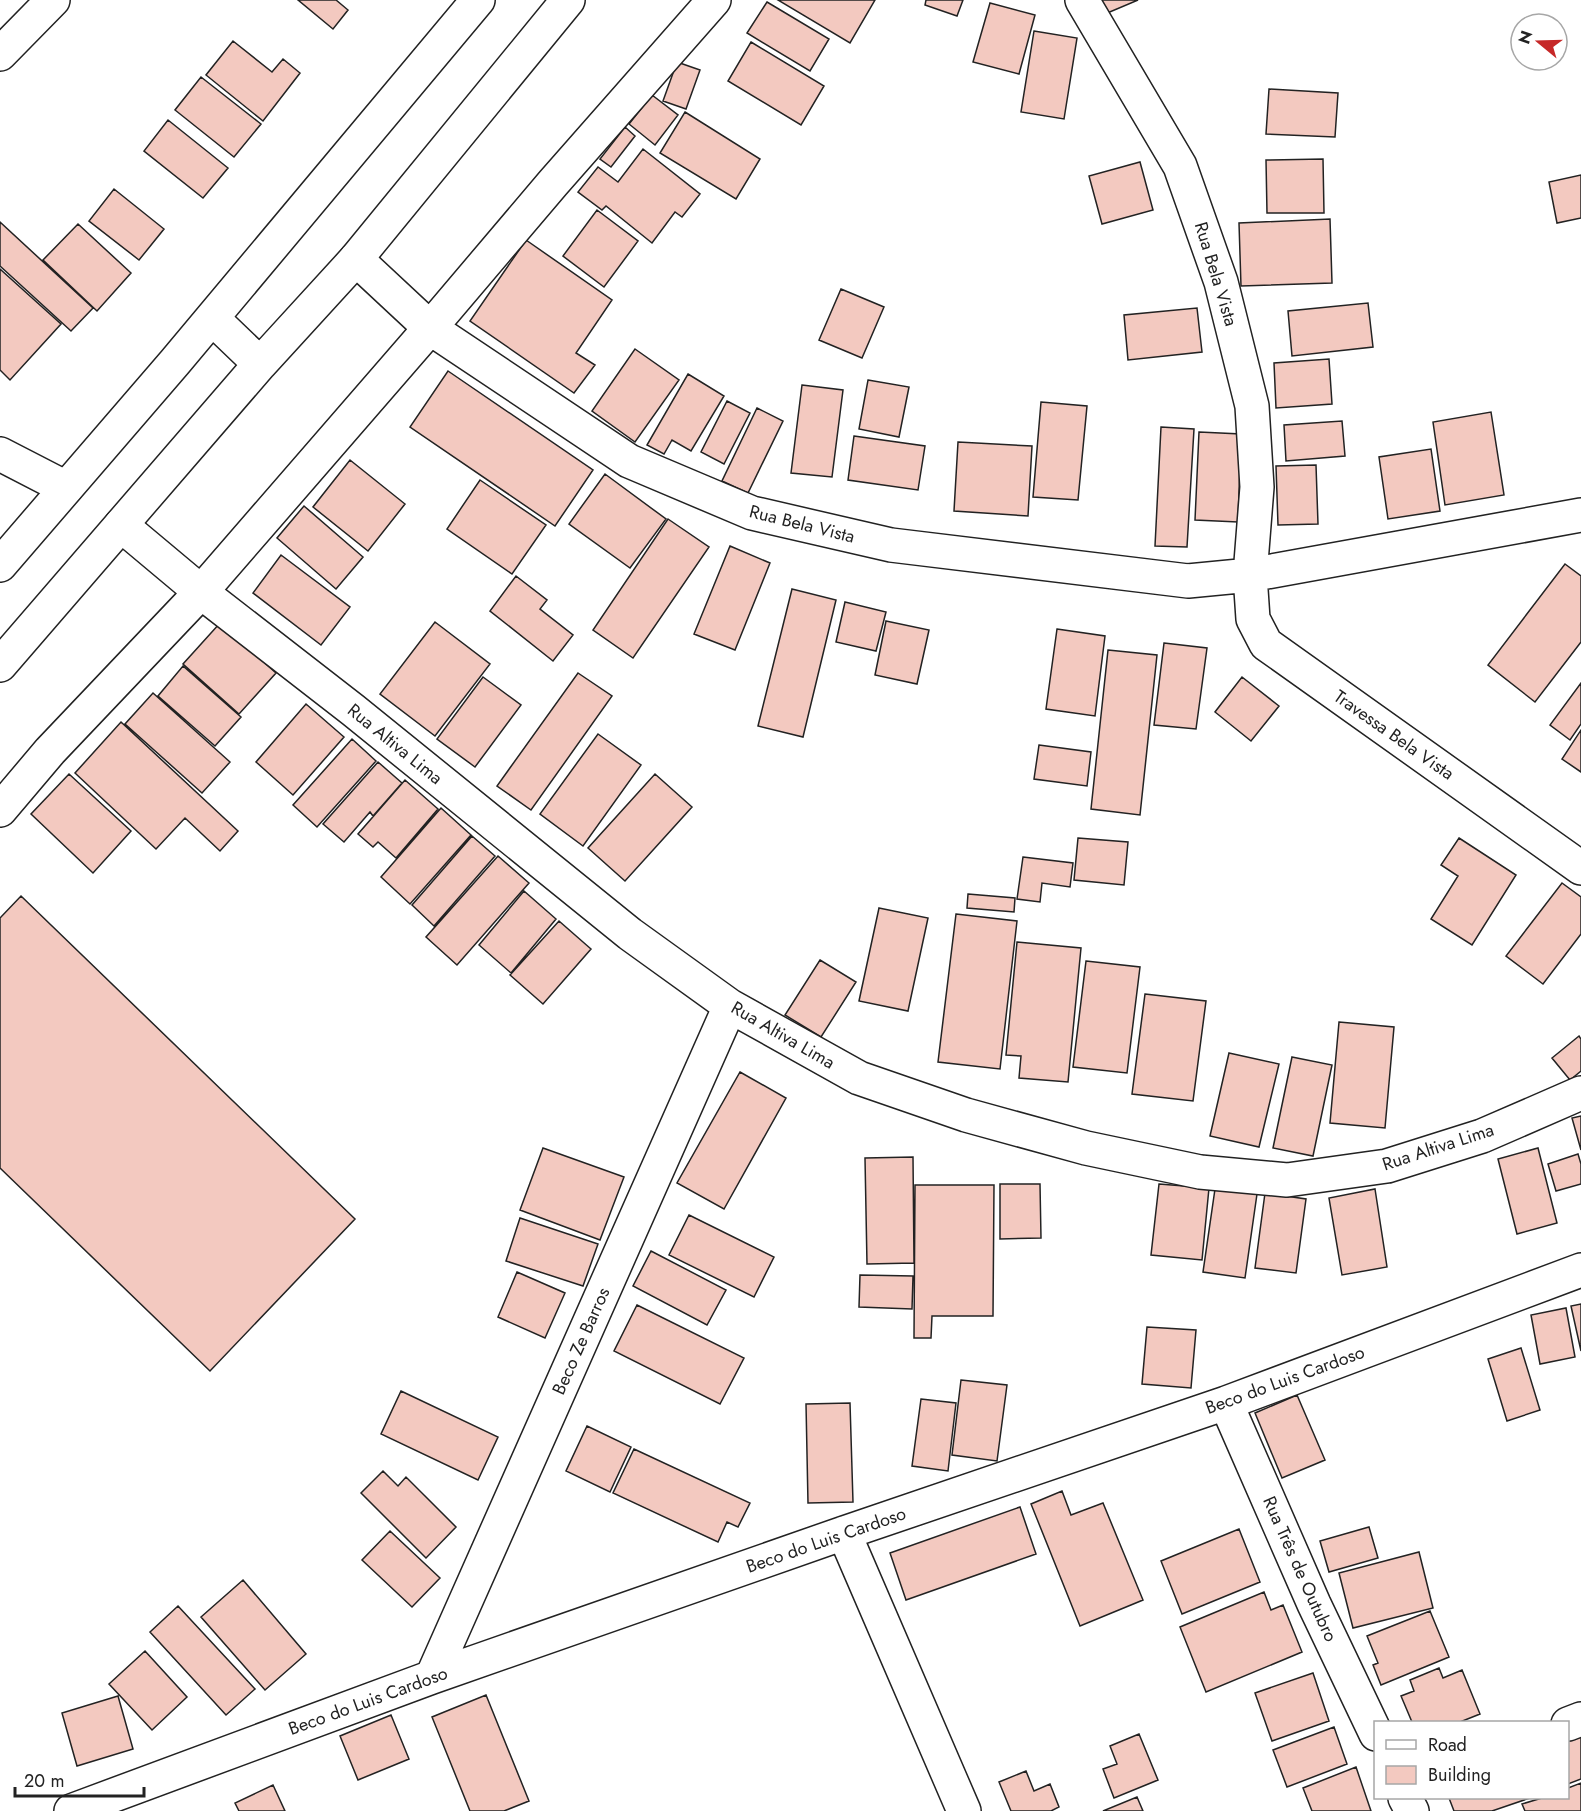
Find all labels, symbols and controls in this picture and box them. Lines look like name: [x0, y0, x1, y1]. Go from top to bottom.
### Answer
north arrow: [1509, 12, 1569, 72]
text: N: [1512, 28, 1538, 47]
street label: Rua Bela Vista: [1188, 219, 1244, 329]
street label: Rua Bela Vista: [747, 498, 857, 550]
street label: Travessa Bela Vista: [1329, 684, 1459, 786]
street label: Rua Altiva Lima: [342, 697, 448, 791]
street label: Rua Altiva Lima: [726, 995, 840, 1075]
street label: Rua Altiva Lima: [1379, 1117, 1497, 1177]
street label: Beco Ze Barros: [546, 1283, 616, 1399]
street label: Beco do Luis Cardoso: [1202, 1339, 1368, 1421]
street label: Rua Três de Outubro: [1256, 1492, 1344, 1646]
street label: Beco do Luis Cardoso: [743, 1500, 910, 1580]
street label: Beco do Luis Cardoso: [285, 1660, 451, 1742]
legend: [1374, 1721, 1569, 1799]
text: Road: [1428, 1732, 1467, 1758]
scale bar: [15, 1760, 144, 1798]
text: Building: [1428, 1762, 1491, 1788]
text: 20 m: [24, 1768, 64, 1794]

